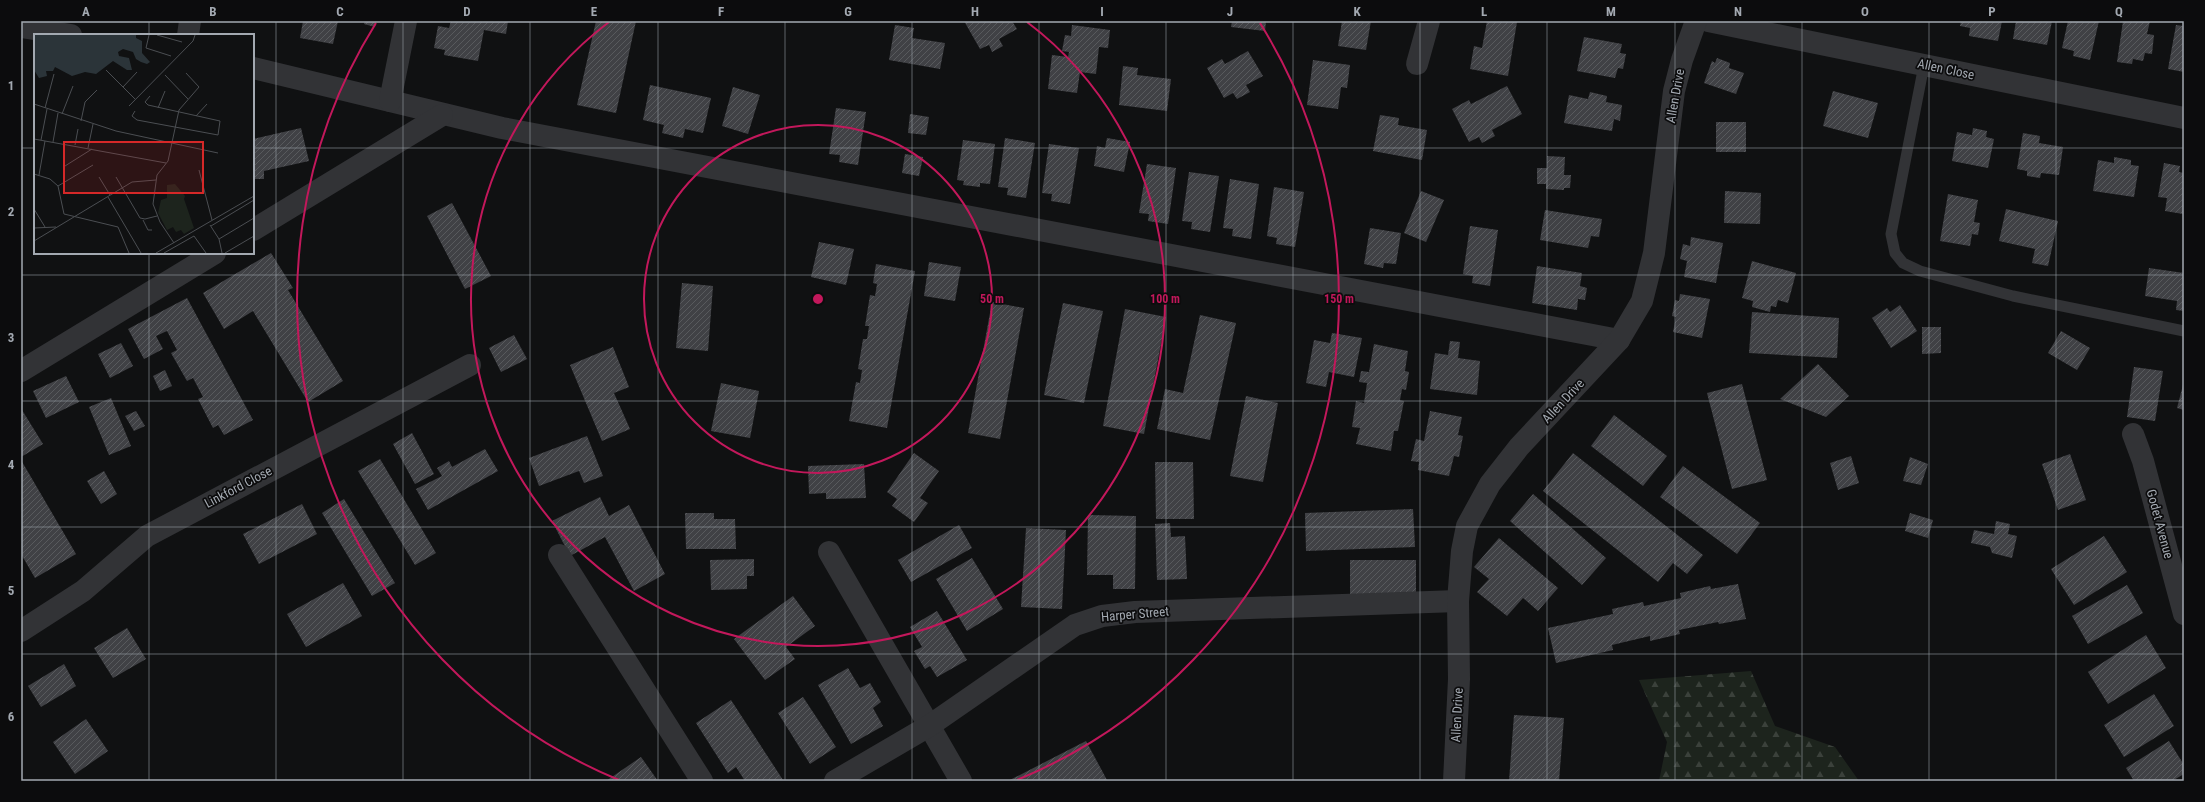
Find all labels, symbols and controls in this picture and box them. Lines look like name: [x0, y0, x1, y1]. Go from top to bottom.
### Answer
text: A: [82, 4, 90, 19]
text: B: [209, 4, 217, 19]
text: C: [336, 4, 344, 19]
text: D: [463, 4, 471, 19]
text: E: [591, 4, 598, 19]
text: F: [718, 4, 724, 19]
text: G: [844, 4, 852, 19]
text: H: [971, 4, 979, 19]
text: I: [1100, 4, 1104, 19]
text: J: [1227, 4, 1233, 19]
text: K: [1353, 4, 1361, 19]
text: L: [1481, 4, 1487, 19]
text: M: [1606, 4, 1616, 19]
text: N: [1734, 4, 1742, 19]
text: O: [1861, 4, 1869, 19]
text: P: [1988, 4, 1996, 19]
text: Q: [2115, 4, 2123, 19]
inset map: [34, 34, 254, 254]
street label: Allen Close: [1916, 56, 1976, 82]
street label: Allen Drive: [1663, 68, 1687, 124]
text: 1: [8, 78, 14, 93]
text: 2: [8, 204, 15, 219]
centre of rings: [811, 292, 825, 306]
text: 50 m: [980, 292, 1004, 306]
text: 100 m: [1150, 292, 1180, 306]
text: 150 m: [1324, 292, 1354, 306]
text: 3: [8, 330, 14, 345]
street label: Allen Drive: [1539, 376, 1587, 426]
text: 4: [8, 457, 15, 472]
street label: Linkford Close: [202, 463, 274, 511]
street label: Godet Avenue: [2144, 488, 2176, 560]
text: 5: [8, 583, 15, 598]
street label: Harper Street: [1100, 604, 1170, 624]
street label: Allen Drive: [1448, 687, 1466, 743]
text: 6: [8, 709, 15, 724]

